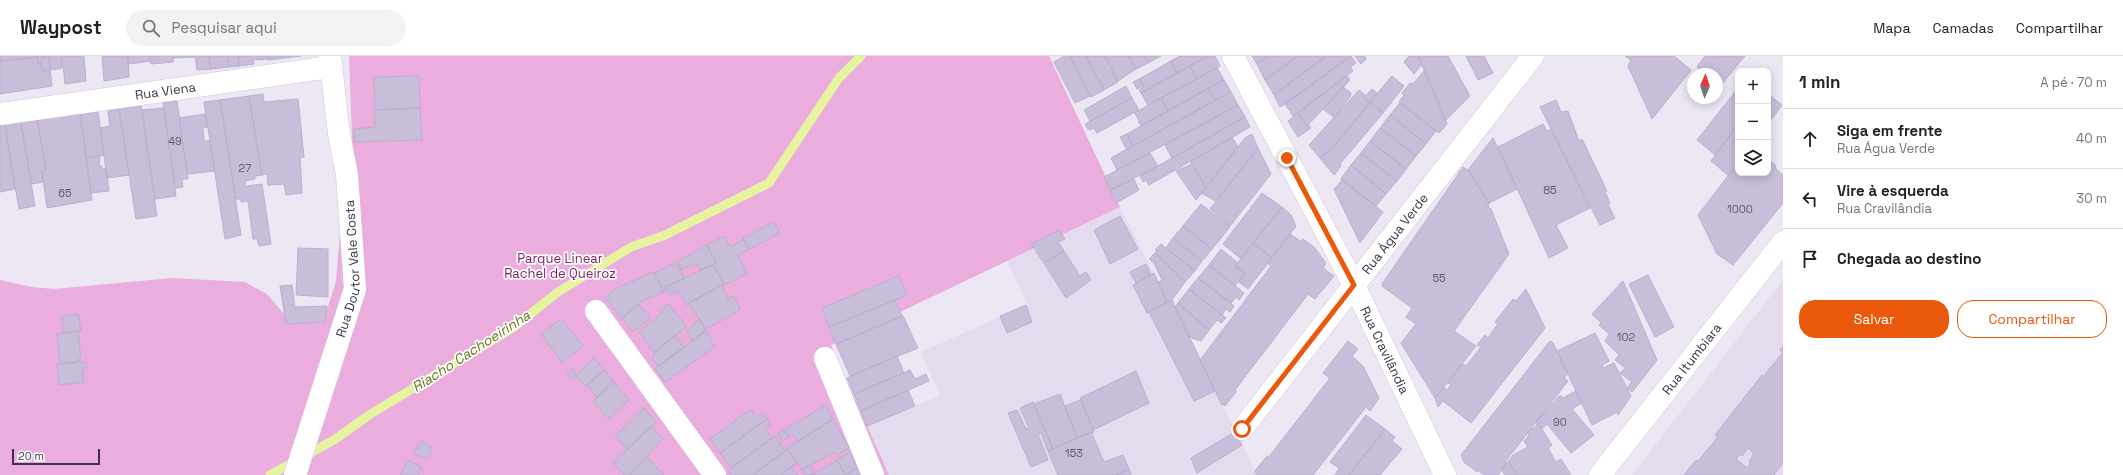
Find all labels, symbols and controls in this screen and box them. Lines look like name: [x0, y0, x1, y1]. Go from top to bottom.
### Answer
search box: [126, 10, 406, 46]
text: Waypost: [20, 15, 102, 40]
icon: search: [140, 17, 162, 39]
text: Pesquisar aqui: [172, 18, 277, 37]
text: Mapa: [1873, 19, 1910, 37]
text: Camadas: [1932, 19, 1994, 37]
text: Compartilhar: [2016, 19, 2103, 37]
north arrow: [1687, 68, 1723, 104]
map controls: [1735, 68, 1771, 176]
button: +: [1735, 68, 1771, 104]
text: 1 min: [1799, 71, 1841, 93]
text: A pé · 70 m: [2040, 74, 2107, 91]
street label: Rua Viena: [134, 78, 197, 104]
button: −: [1735, 104, 1771, 140]
text: Siga em frente: [1837, 121, 1943, 140]
icon: ahead: [1799, 128, 1821, 150]
text: 40 m: [2076, 130, 2107, 147]
house number: 49: [168, 134, 182, 148]
button: layers: [1735, 140, 1771, 176]
text: Rua Água Verde: [1837, 140, 1935, 157]
route end: [1278, 149, 1296, 167]
house number: 27: [239, 161, 251, 175]
text: Vire à esquerda: [1837, 181, 1949, 200]
house number: 85: [1543, 183, 1557, 197]
house number: 65: [58, 186, 72, 200]
icon: left: [1799, 188, 1821, 210]
street label: Rua Água Verde: [1358, 190, 1432, 278]
text: 30 m: [2076, 190, 2107, 207]
street label: Rua Doutor Vale Costa: [332, 199, 364, 339]
text: Rua Cravilândia: [1837, 200, 1932, 217]
house number: 1000: [1727, 202, 1753, 216]
icon: arrive: [1799, 248, 1821, 270]
text: Chegada ao destino: [1837, 249, 1981, 268]
park label: Parque Linear Rachel de Queiroz: [504, 250, 616, 282]
house number: 55: [1432, 271, 1446, 285]
button: Salvar: [1799, 300, 1949, 338]
button: Compartilhar: [1957, 300, 2107, 338]
street label: Rua Cravilândia: [1356, 304, 1413, 397]
water label: Riacho Cachoeirinha: [408, 306, 534, 396]
street label: Rua Itumbiara: [1658, 319, 1726, 398]
house number: 102: [1617, 330, 1636, 344]
house number: 90: [1553, 415, 1567, 429]
route start: [1233, 420, 1251, 438]
house number: 153: [1065, 446, 1083, 460]
scale bar: [12, 447, 100, 466]
text: 20 m: [18, 449, 44, 463]

